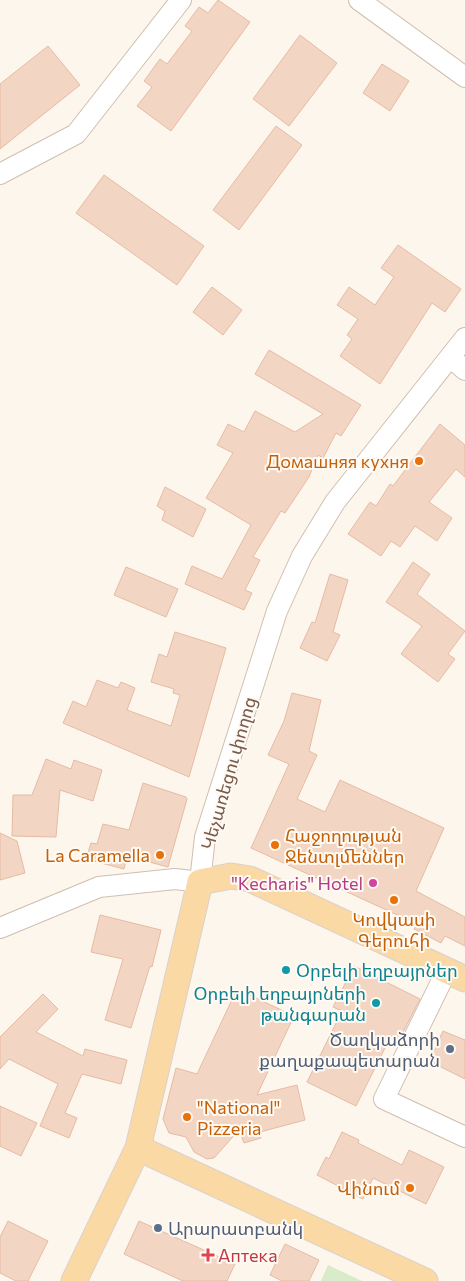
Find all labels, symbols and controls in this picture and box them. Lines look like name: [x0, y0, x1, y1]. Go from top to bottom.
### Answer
place label: Домашняя кухня: [266, 450, 409, 472]
marker: Домашняя кухня: [413, 455, 425, 467]
street label: Կեչառեցու փողոց: [196, 694, 260, 852]
place label: Հաջողության Ջենտլմեններ: [285, 824, 405, 867]
marker: Հաջողության Ջենտլմեններ: [269, 839, 281, 851]
place label: La Caramella: [45, 844, 150, 866]
marker: La Caramella: [154, 849, 166, 861]
place label: "Kecharis" Hotel: [231, 872, 363, 894]
marker: "Kecharis" Hotel: [367, 877, 379, 889]
marker: Կովկասի Գերուհի: [388, 894, 400, 906]
place label: Կովկասի Գերուհի: [352, 908, 436, 951]
place label: Օրբելի եղբայրներ: [296, 959, 458, 981]
marker: Օրբելի եղբայրներ: [280, 964, 292, 976]
place label: Օրբելի եղբայրների թանգարան: [193, 982, 366, 1025]
marker: Օրբելի եղբայրների թանգարան: [370, 997, 382, 1009]
place label: Ծաղկաձորի քաղաքապետարան: [259, 1028, 440, 1071]
marker: Ծաղկաձորի քաղաքապետարան: [444, 1043, 456, 1055]
place label: "National" Pizzeria: [197, 1096, 280, 1139]
marker: "National" Pizzeria: [181, 1111, 193, 1123]
place label: Վինում: [337, 1177, 400, 1199]
marker: Վինում: [404, 1182, 416, 1194]
place label: Արարատբանկ: [168, 1217, 303, 1239]
marker: Արարատբանկ: [152, 1222, 164, 1234]
place label: Аптека: [218, 1244, 277, 1266]
marker: Аптека: [202, 1249, 214, 1261]

